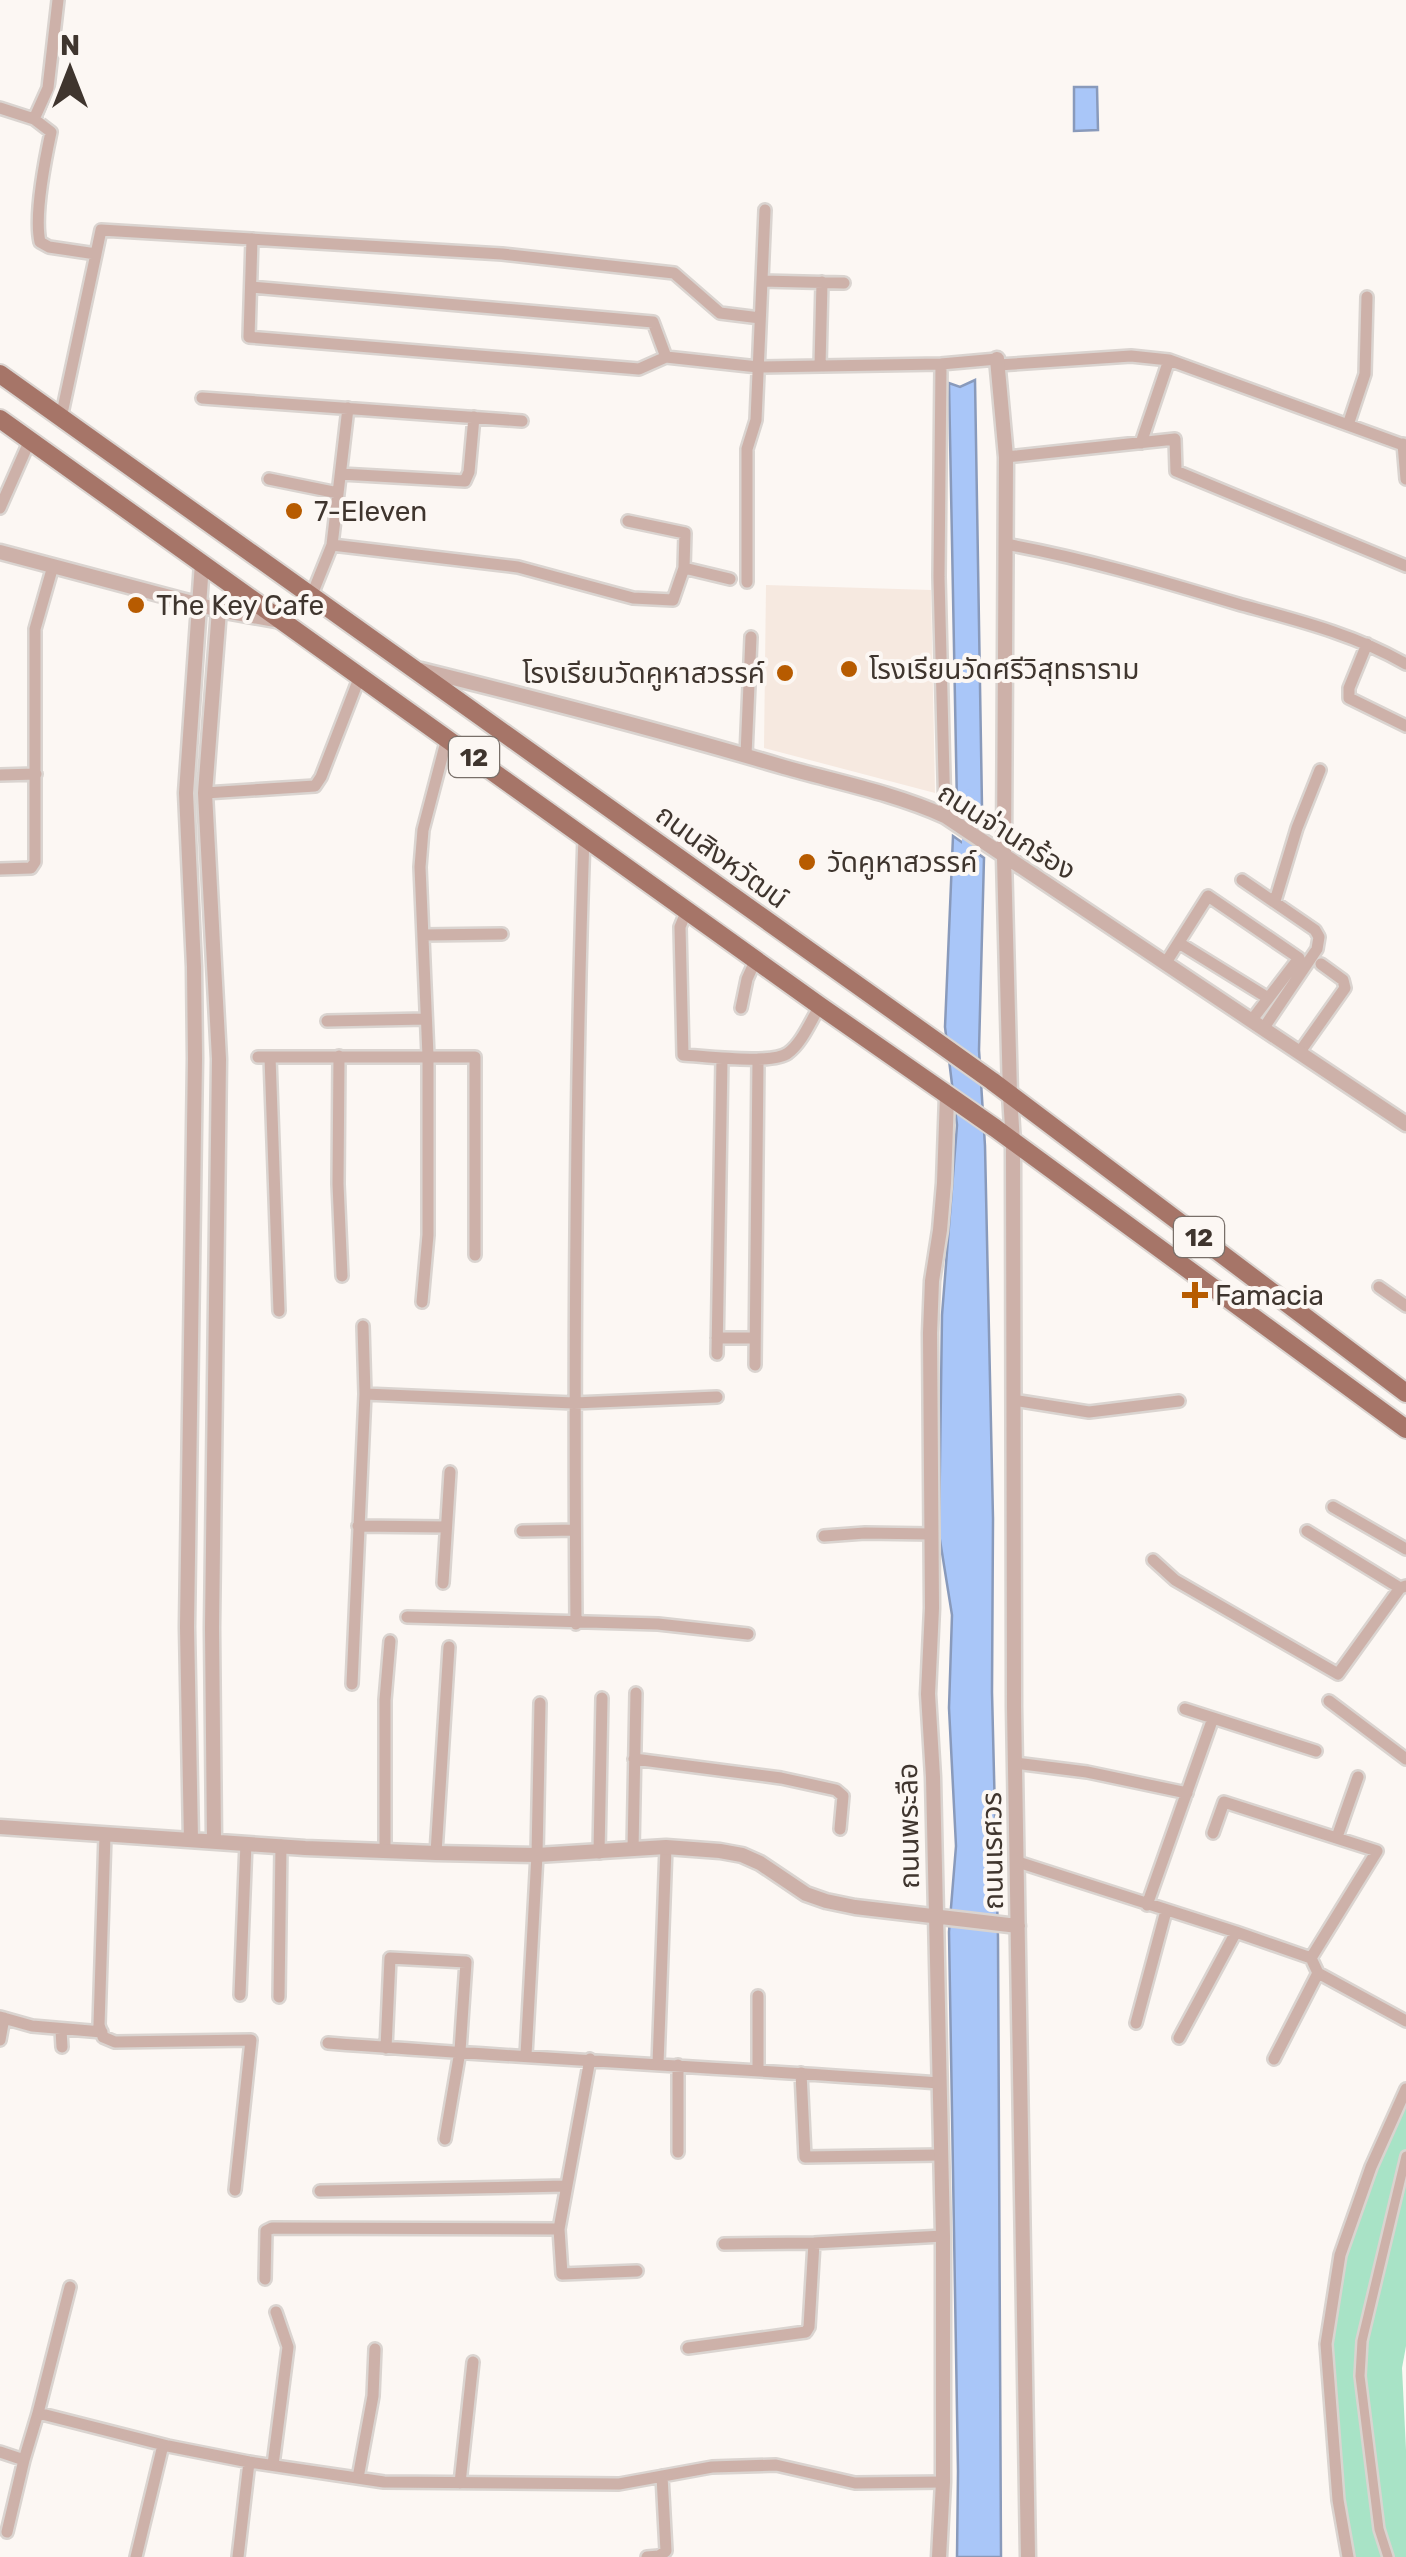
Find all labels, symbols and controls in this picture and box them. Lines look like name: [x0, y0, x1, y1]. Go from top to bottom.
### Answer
north arrow: [20, 20, 120, 120]
text: N: [60, 29, 80, 62]
place label: 7-Eleven: [314, 495, 427, 528]
marker: 7-Eleven: [283, 500, 305, 522]
place label: The Key Cafe: [156, 589, 324, 622]
marker: The Key Cafe: [125, 594, 147, 616]
place label: โรงเรียนวัดศรีวิสุทธาราม: [869, 653, 1139, 686]
place label: โรงเรียนวัดคูหาสวรรค์: [522, 657, 765, 691]
marker: โรงเรียนวัดศรีวิสุทธาราม: [838, 658, 860, 680]
marker: โรงเรียนวัดคูหาสวรรค์: [774, 662, 796, 684]
road number: 12: [449, 737, 499, 777]
street label: ถนนจ่านกร้อง: [932, 776, 1082, 887]
street label: ถนนสิงหวัฒน์: [649, 798, 794, 915]
place label: วัดคูหาสวรรค์: [827, 846, 977, 880]
marker: วัดคูหาสวรรค์: [796, 851, 818, 873]
road number: 12: [1174, 1217, 1224, 1257]
place label: Famacia: [1215, 1279, 1324, 1312]
marker: Famacia: [1184, 1284, 1206, 1306]
street label: ถนนพระลือ: [891, 1763, 926, 1889]
street label: ถนนเรศวร: [975, 1792, 1010, 1910]

